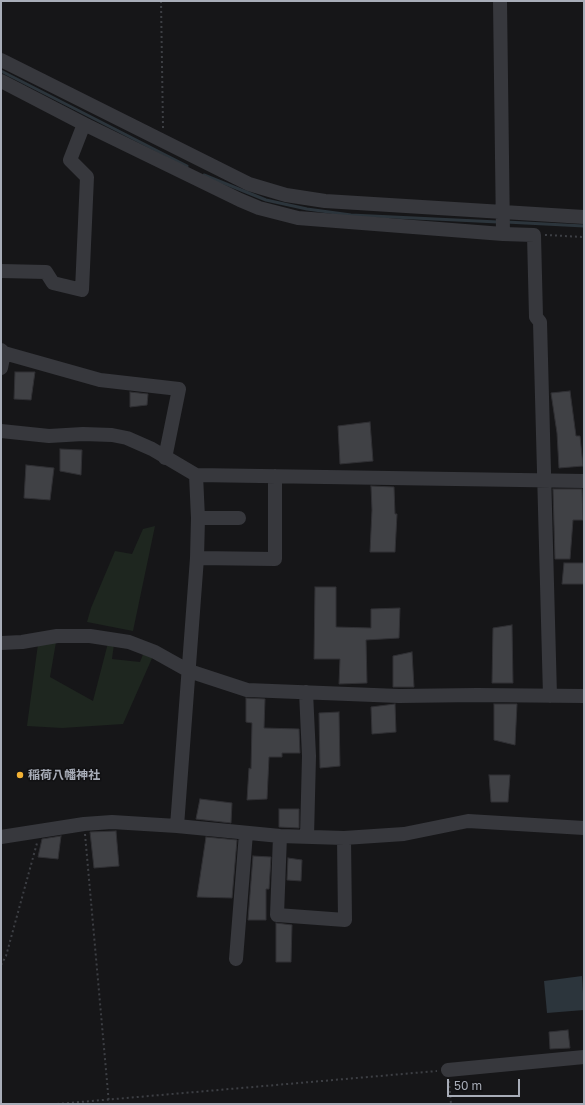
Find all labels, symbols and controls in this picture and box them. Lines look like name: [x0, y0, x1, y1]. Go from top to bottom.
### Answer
place label: 稲荷八幡神社: [28, 768, 100, 782]
marker: 稲荷八幡神社: [15, 770, 25, 780]
scale bar: [449, 1071, 522, 1097]
text: 50 m: [454, 1078, 482, 1093]

